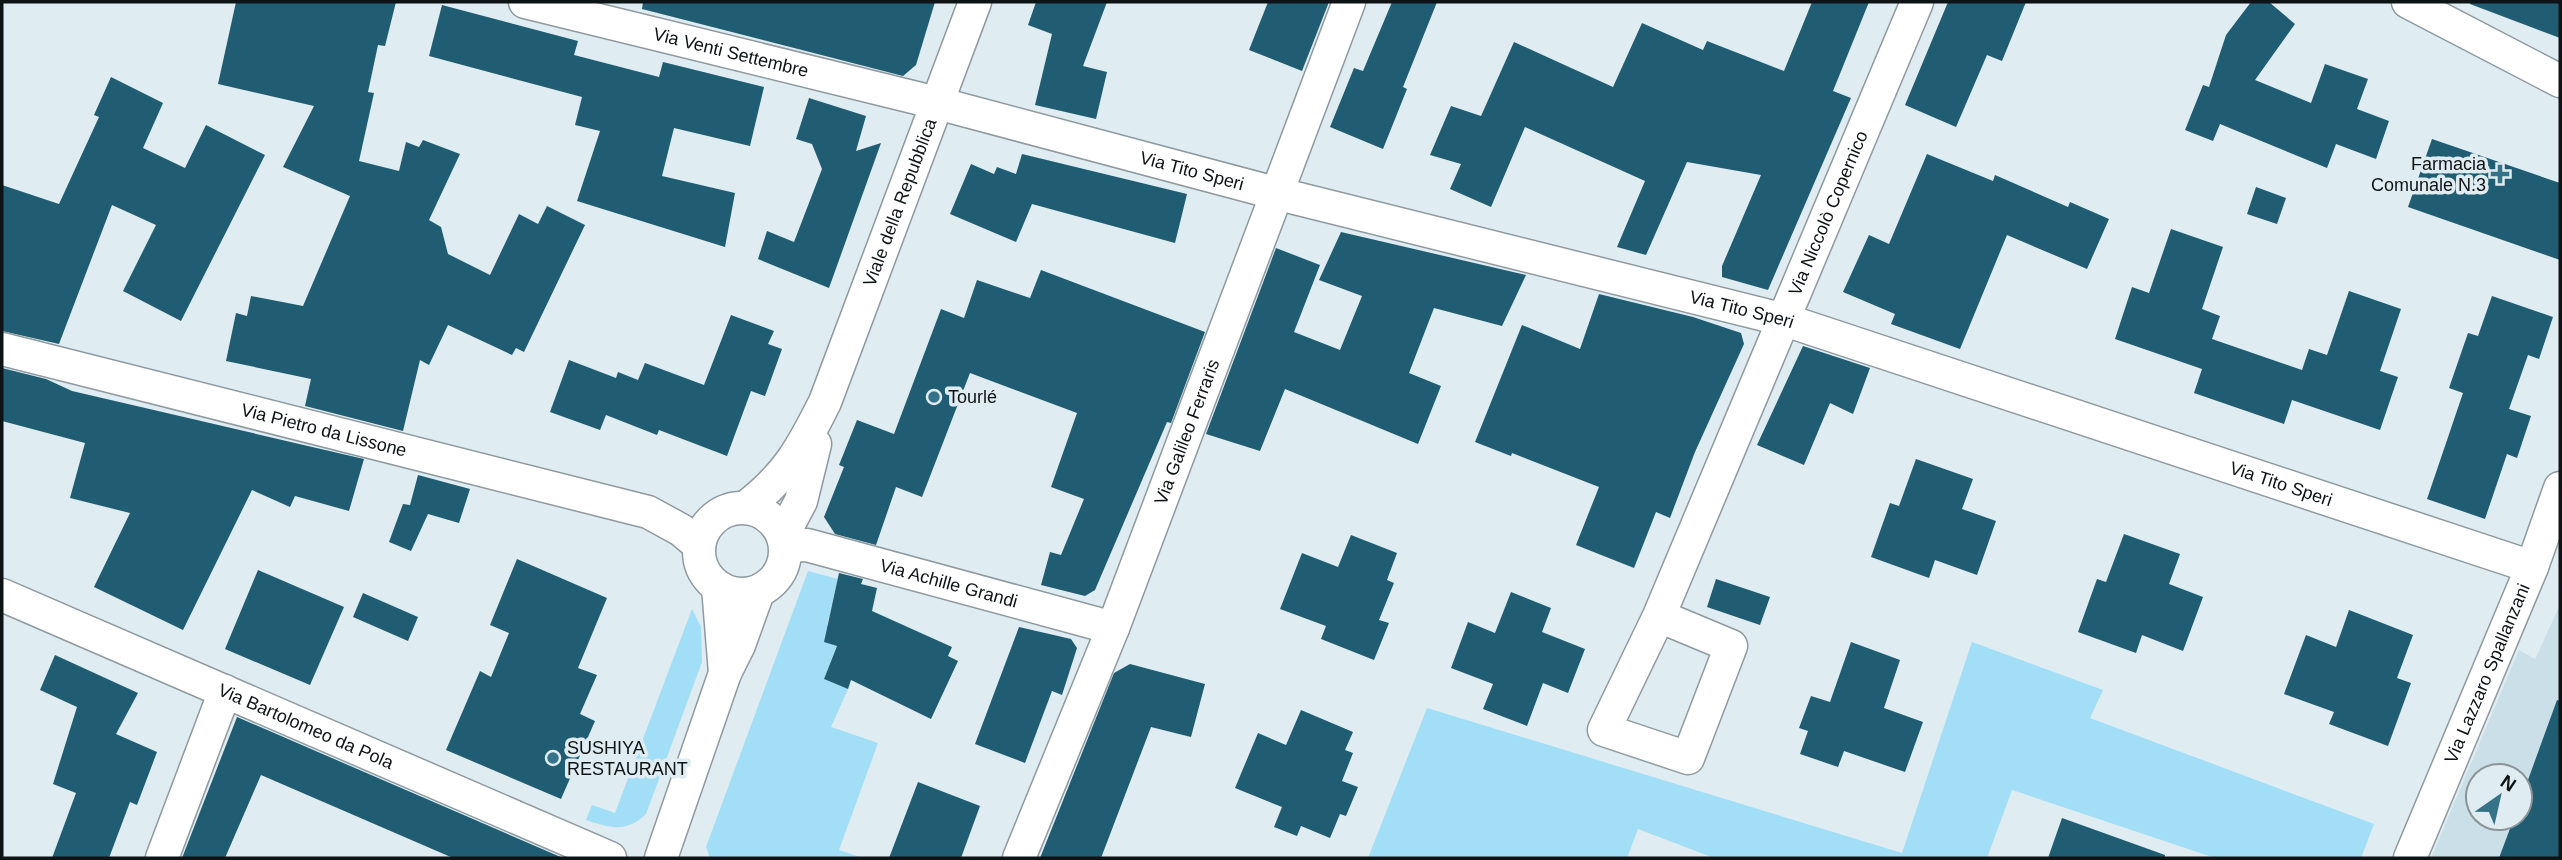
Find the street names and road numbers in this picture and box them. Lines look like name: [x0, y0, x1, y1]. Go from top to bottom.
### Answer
street label: Via Venti Settembre: [651, 24, 810, 81]
street label: Viale della Repubblica: [859, 115, 941, 289]
street label: Via Niccolò Copernico: [1785, 128, 1872, 299]
street label: Via Tito Speri: [1138, 147, 1246, 194]
street label: Via Tito Speri: [1688, 287, 1797, 332]
street label: Via Galileo Ferraris: [1150, 356, 1223, 507]
street label: Via Pietro da Lissone: [239, 400, 409, 461]
street label: Via Tito Speri: [2227, 458, 2335, 510]
street label: Via Achille Grandi: [878, 555, 1020, 612]
street label: Via Lazzaro Spallanzani: [2441, 581, 2534, 766]
street label: Via Bartolomeo da Pola: [215, 680, 397, 773]

